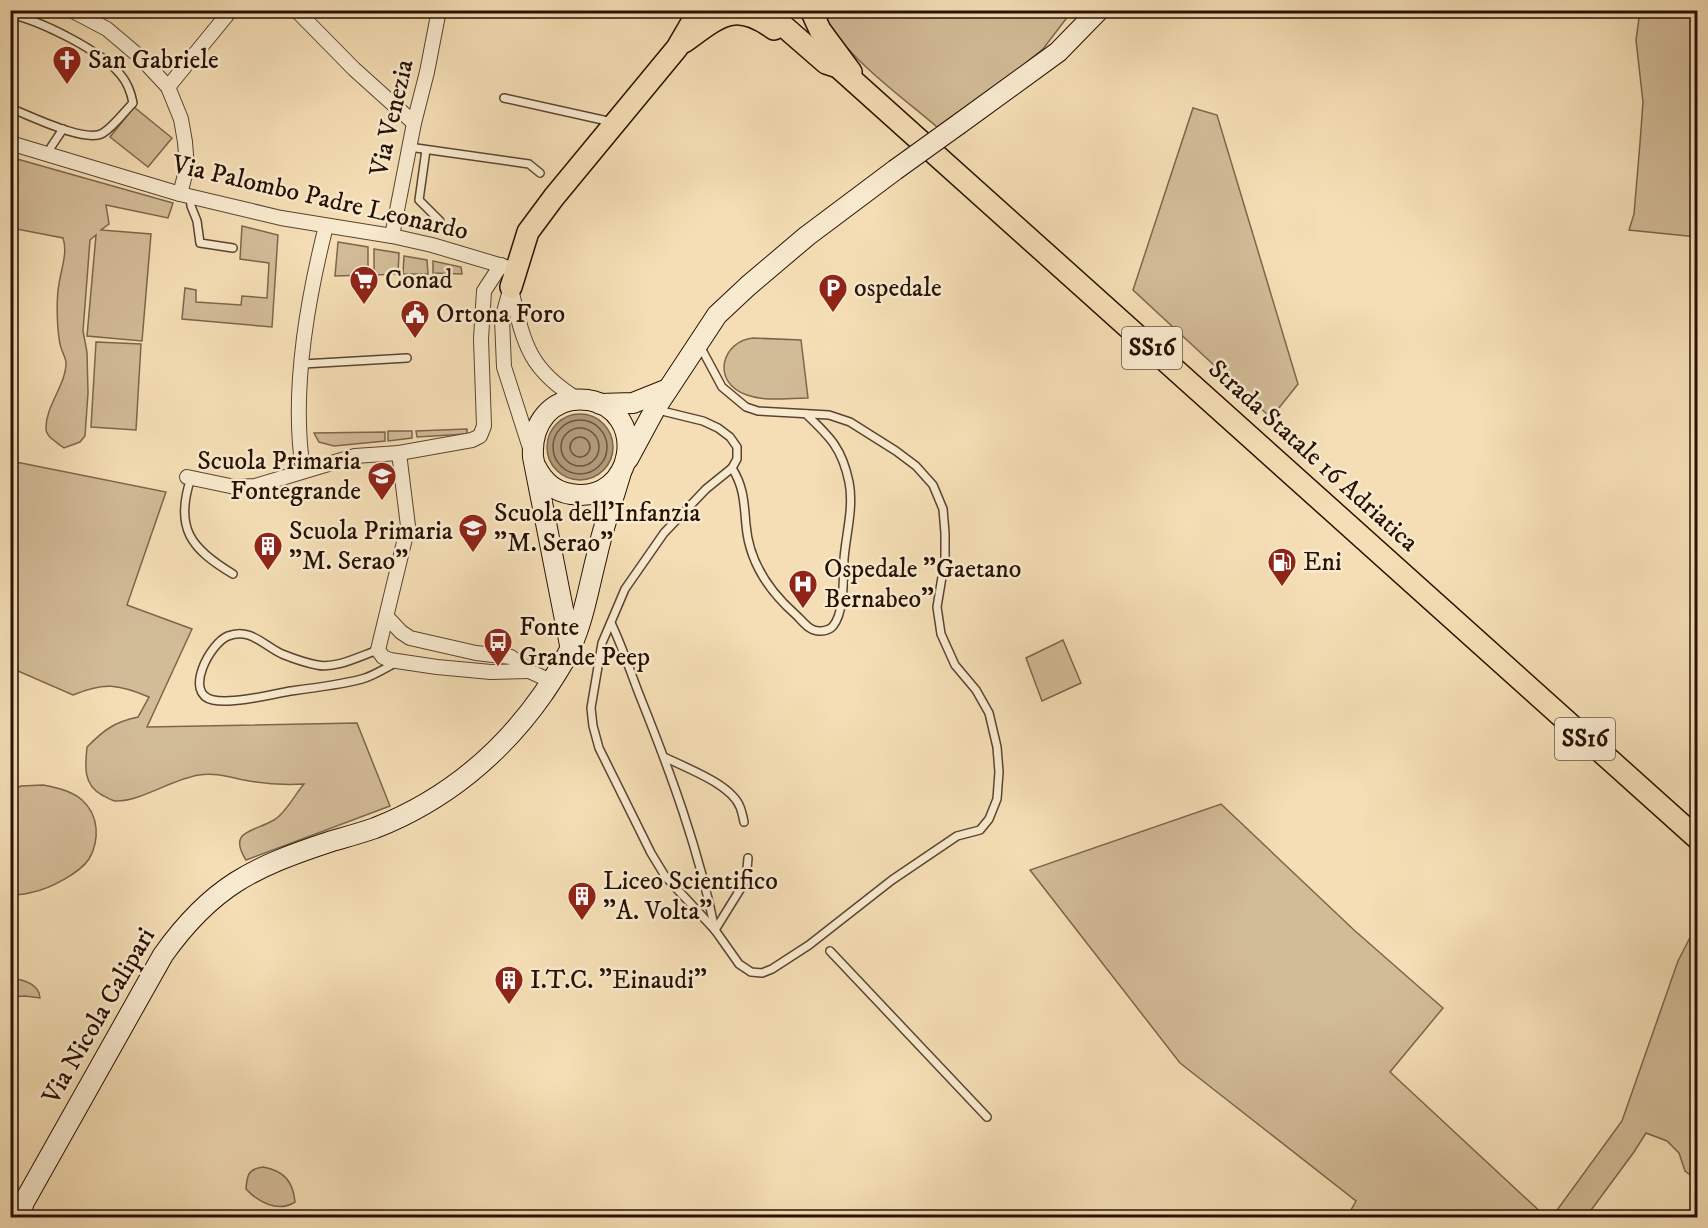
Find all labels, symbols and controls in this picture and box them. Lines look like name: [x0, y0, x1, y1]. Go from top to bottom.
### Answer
church icon: San Gabriele: [51, 44, 83, 86]
place label: San Gabriele: [88, 44, 219, 77]
street label: Via Venezia: [362, 56, 421, 181]
street label: Via Palombo Padre Leonardo: [168, 148, 471, 248]
supermarket icon: Conad: [348, 264, 380, 306]
place label: Conad: [385, 264, 453, 297]
parking icon: ospedale: [817, 272, 849, 314]
place label: ospedale: [854, 272, 942, 305]
public building icon: Ortona Foro: [399, 298, 431, 340]
place label: Ortona Foro: [436, 298, 565, 331]
road number: SS16: [1122, 327, 1182, 369]
street label: Strada Statale 16 Adriatica: [1201, 353, 1425, 559]
place label: Scuola Primaria Fontegrande: [197, 445, 361, 508]
school or university icon: Scuola Primaria Fontegrande: [366, 460, 398, 502]
place label: Scuola dell'Infanzia "M. Serao": [494, 497, 701, 560]
school or university icon: Scuola dell'Infanzia "M. Serao": [457, 512, 489, 554]
place label: Scuola Primaria "M. Serao": [289, 515, 453, 578]
building icon: Scuola Primaria "M. Serao": [252, 530, 284, 572]
fuel station icon: Eni: [1266, 546, 1298, 588]
place label: Eni: [1303, 546, 1342, 579]
place label: Ospedale "Gaetano Bernabeo": [824, 553, 1021, 616]
hospital icon: Ospedale "Gaetano Bernabeo": [787, 568, 819, 610]
place label: Fonte Grande Peep: [519, 611, 650, 674]
bus stop icon: Fonte Grande Peep: [482, 626, 514, 668]
road number: SS16: [1555, 718, 1615, 760]
place label: Liceo Scientifico "A. Volta": [603, 865, 778, 928]
building icon: Liceo Scientifico "A. Volta": [566, 880, 598, 922]
street label: Via Nicola Calipari: [35, 922, 163, 1111]
building icon: I.T.C. "Einaudi": [493, 964, 525, 1006]
place label: I.T.C. "Einaudi": [530, 964, 707, 997]

